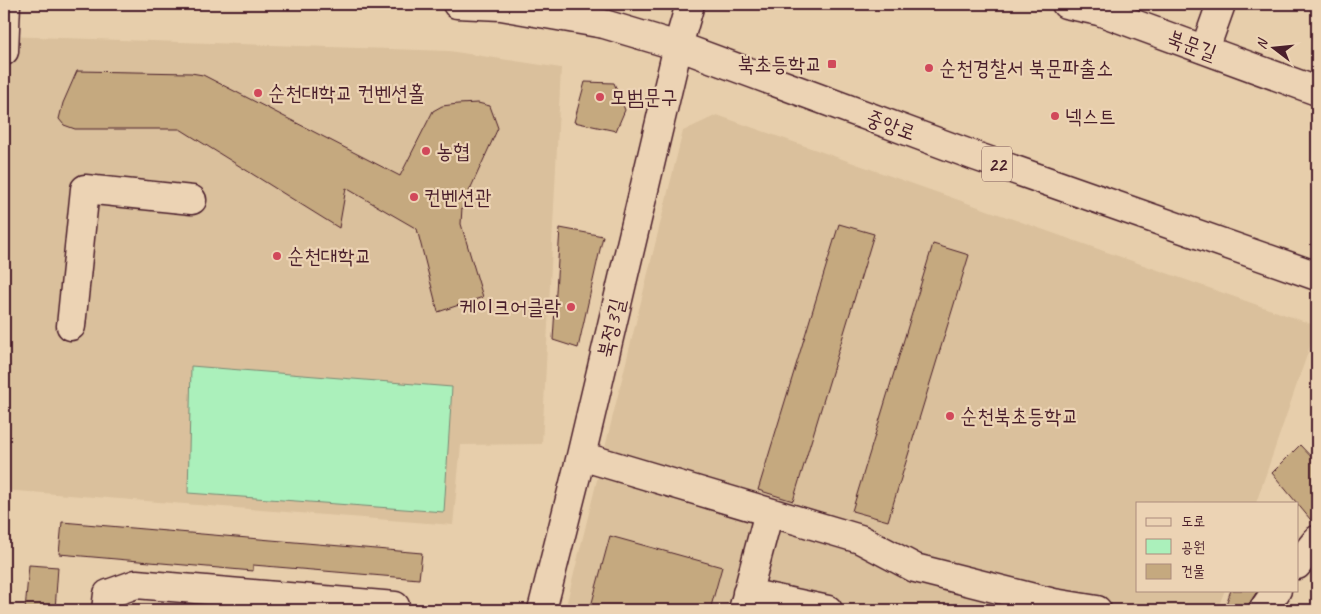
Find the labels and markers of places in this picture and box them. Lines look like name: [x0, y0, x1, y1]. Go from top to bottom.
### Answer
place label: 북초등학교: [738, 51, 822, 77]
place label: 순천경찰서 북문파출소: [939, 55, 1113, 81]
marker: 북초등학교: [826, 58, 838, 70]
marker: 순천경찰서 북문파출소: [923, 62, 935, 74]
place label: 순천대학교 컨벤션홀: [268, 80, 425, 106]
place label: 모범문구: [610, 84, 678, 110]
marker: 순천대학교 컨벤션홀: [252, 87, 264, 99]
marker: 모범문구: [594, 91, 606, 103]
place label: 넥스트: [1065, 103, 1116, 129]
marker: 넥스트: [1049, 110, 1061, 122]
place label: 농협: [436, 138, 470, 164]
marker: 농협: [420, 145, 432, 157]
place label: 컨벤션관: [424, 184, 492, 210]
marker: 컨벤션관: [408, 191, 420, 203]
place label: 순천대학교: [287, 243, 372, 269]
marker: 순천대학교: [271, 250, 283, 262]
place label: 케이크어클락: [460, 294, 561, 320]
marker: 케이크어클락: [565, 301, 577, 313]
place label: 순천북초등학교: [960, 403, 1078, 429]
marker: 순천북초등학교: [944, 410, 956, 422]

